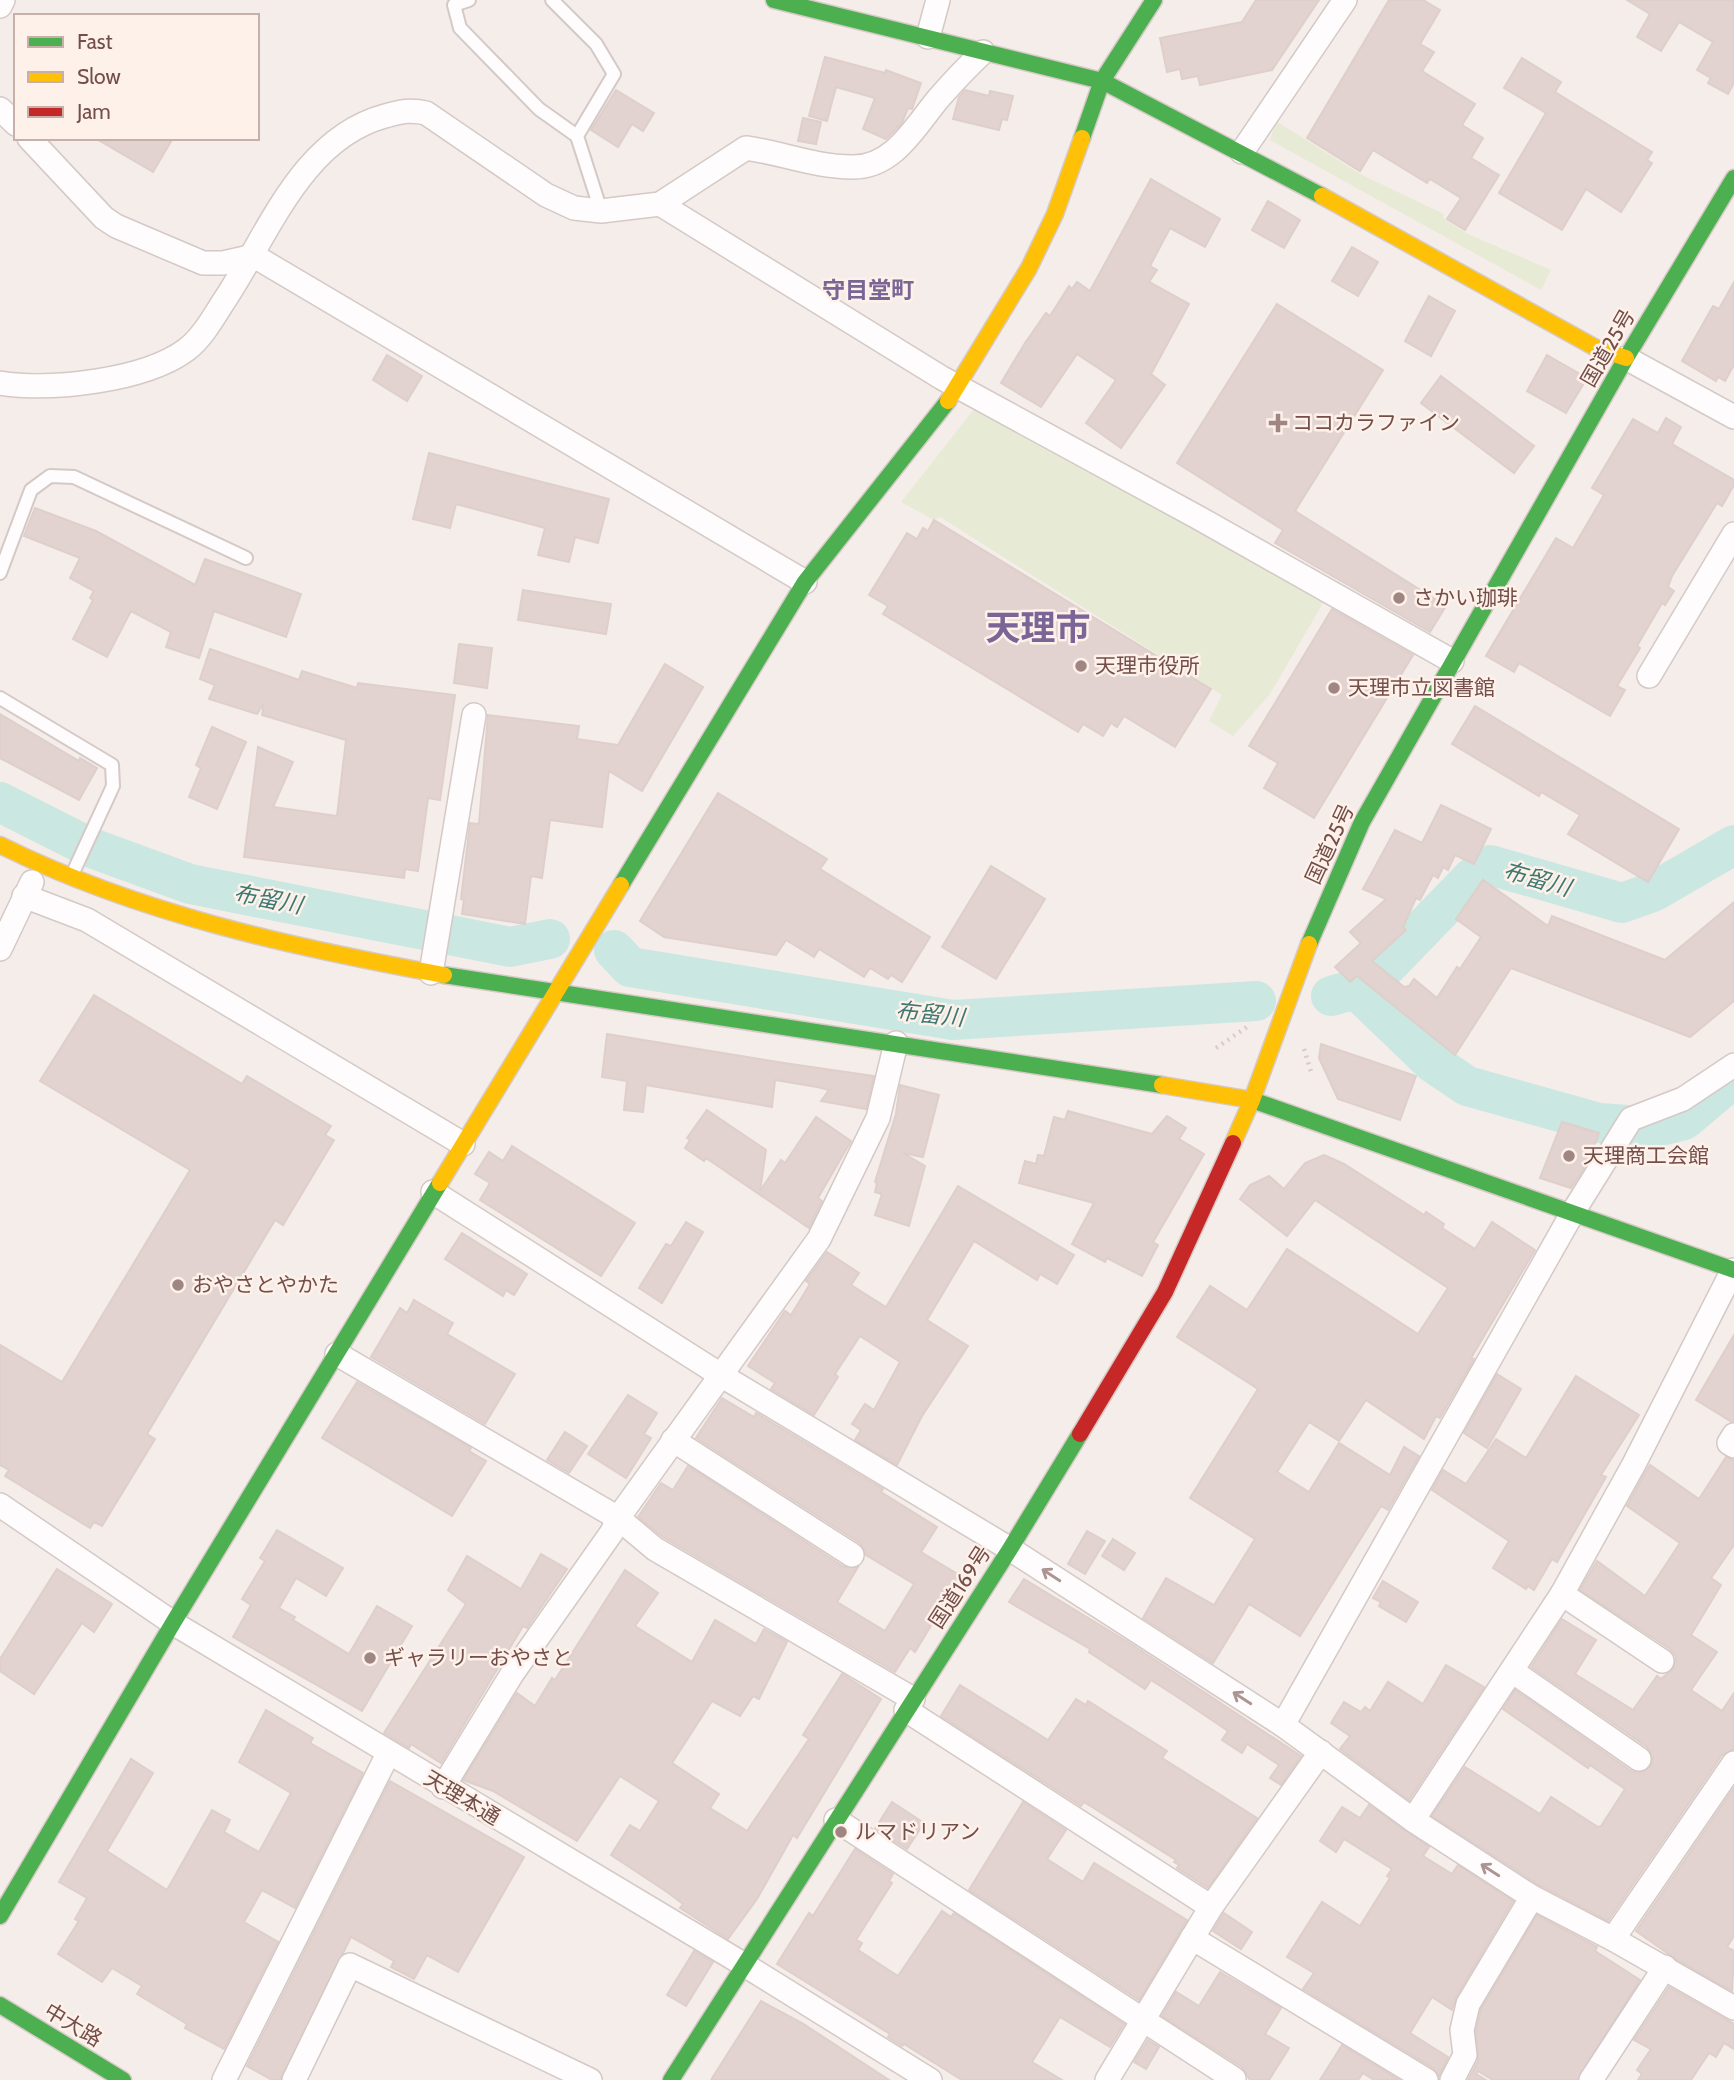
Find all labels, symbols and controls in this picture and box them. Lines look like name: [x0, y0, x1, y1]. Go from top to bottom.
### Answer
legend: [14, 14, 259, 140]
text: Fast: [77, 29, 113, 54]
text: Slow: [77, 64, 121, 89]
text: Jam: [76, 99, 111, 124]
district label: 守目堂町: [822, 276, 914, 304]
street label: 国道25号: [1575, 305, 1640, 391]
place label: ココカラファイン: [1292, 410, 1460, 435]
marker: ココカラファイン: [1270, 415, 1286, 431]
place label: さかい珈琲: [1413, 585, 1518, 610]
marker: さかい珈琲: [1391, 590, 1407, 606]
district label: 天理市: [985, 606, 1091, 649]
place label: 天理市役所: [1095, 653, 1200, 678]
marker: 天理市役所: [1073, 658, 1089, 674]
place label: 天理市立図書館: [1348, 675, 1495, 700]
marker: 天理市立図書館: [1326, 680, 1342, 696]
street label: 国道25号: [1300, 800, 1359, 888]
water label: 布留川: [1500, 856, 1577, 903]
water label: 布留川: [231, 879, 307, 920]
water label: 布留川: [894, 996, 969, 1032]
place label: 天理商工会館: [1583, 1143, 1709, 1168]
marker: 天理商工会館: [1561, 1148, 1577, 1164]
place label: おやさとやかた: [192, 1272, 339, 1297]
marker: おやさとやかた: [170, 1277, 186, 1293]
street label: 国道169号: [924, 1541, 996, 1633]
one-way arrow: [1042, 1568, 1061, 1583]
place label: ギャラリーおやさと: [384, 1645, 573, 1670]
marker: ギャラリーおやさと: [362, 1650, 378, 1666]
one-way arrow: [1233, 1691, 1253, 1705]
street label: 天理本通: [420, 1765, 505, 1830]
place label: ルマドリアン: [855, 1819, 980, 1844]
marker: ルマドリアン: [833, 1824, 849, 1840]
one-way arrow: [1480, 1862, 1500, 1876]
street label: 中大路: [40, 1998, 107, 2052]

